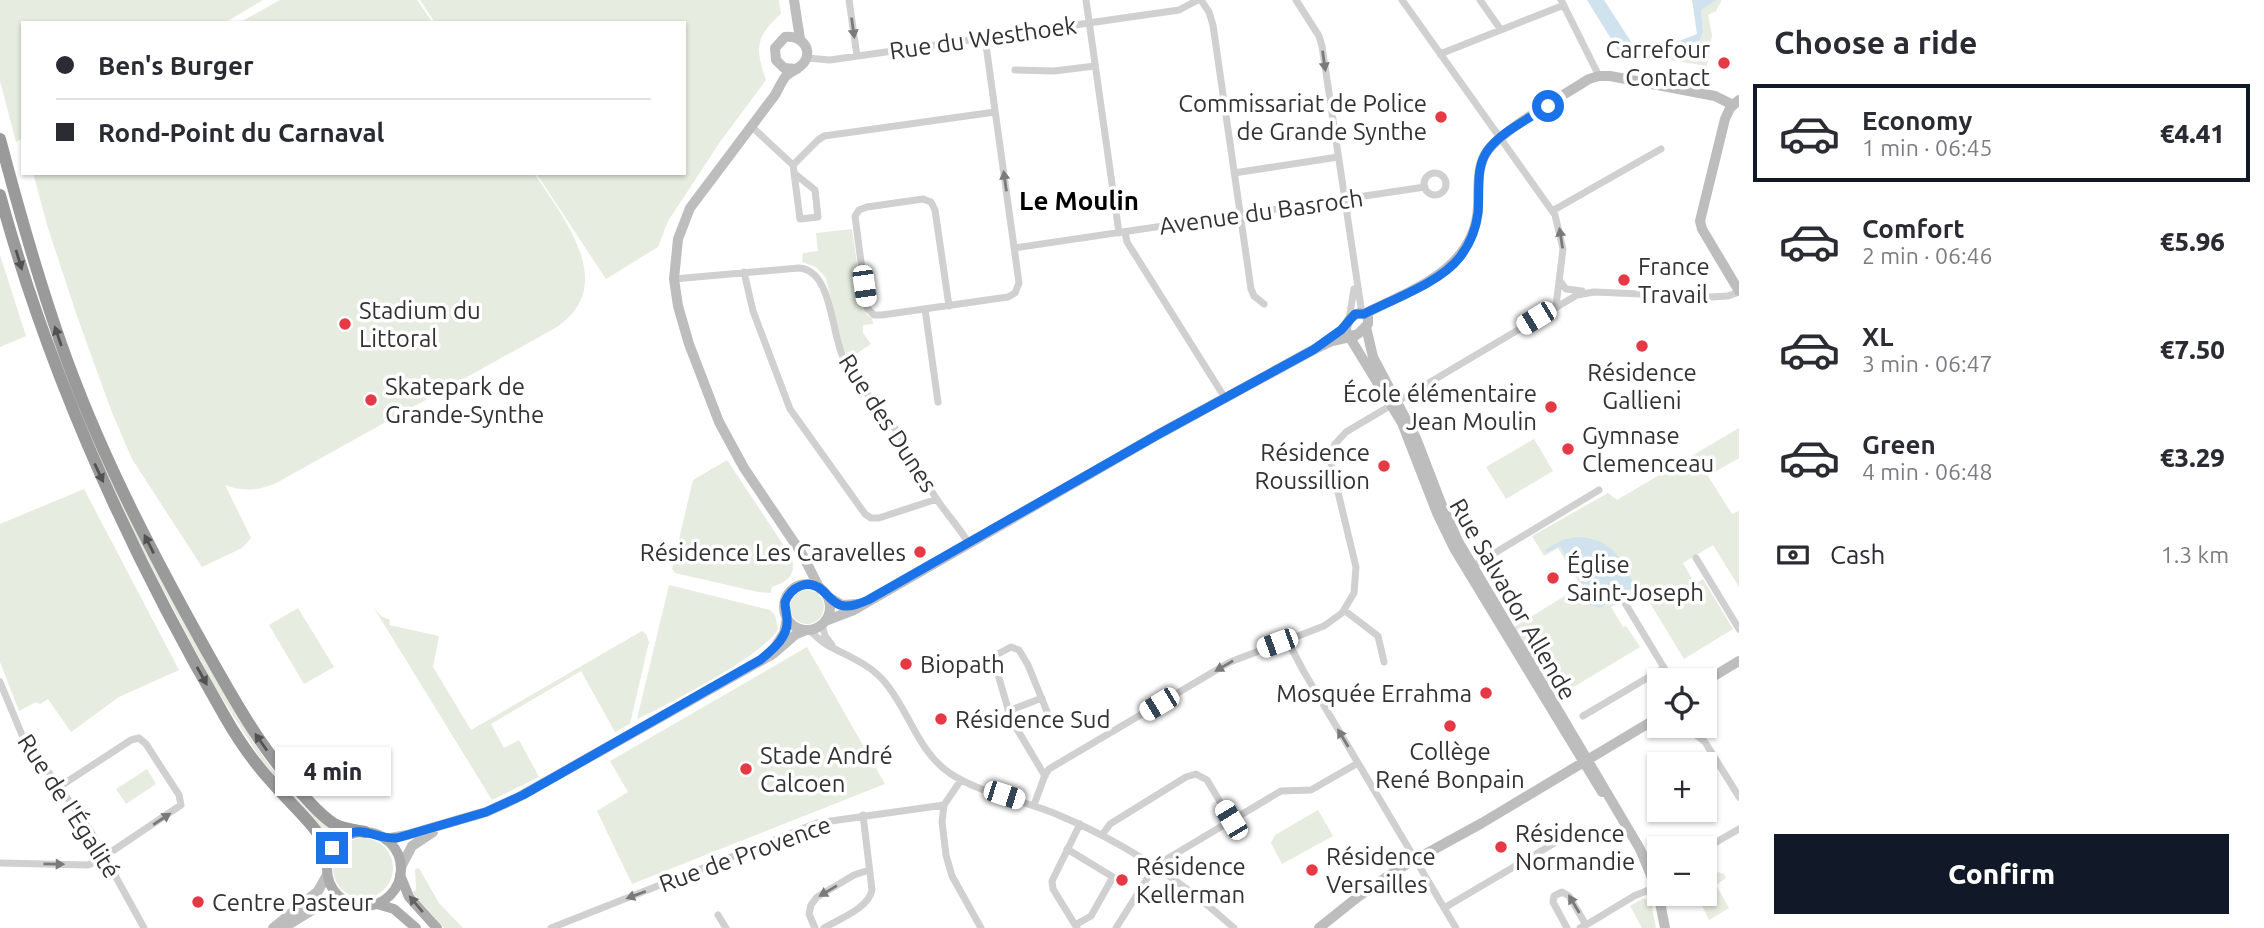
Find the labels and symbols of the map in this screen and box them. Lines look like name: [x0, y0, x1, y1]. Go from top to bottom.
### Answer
street label: Rue du Westhoek: [888, 12, 1078, 64]
one-way arrow: [848, 17, 859, 39]
place label: Carrefour Contact: [1606, 36, 1711, 91]
one-way arrow: [1319, 50, 1330, 72]
marker: Carrefour Contact: [1716, 55, 1732, 71]
place label: Commissariat de Police de Grande Synthe: [1178, 90, 1427, 145]
route start: [1532, 90, 1564, 122]
marker: Commissariat de Police de Grande Synthe: [1433, 109, 1449, 125]
one-way arrow: [999, 170, 1010, 192]
street label: Avenue du Basroch: [1157, 184, 1365, 240]
district label: Le Moulin: [1019, 186, 1139, 215]
one-way arrow: [1555, 227, 1566, 249]
one-way arrow: [15, 250, 25, 271]
place label: France Travail: [1638, 253, 1710, 308]
car: [851, 264, 878, 308]
marker: France Travail: [1616, 272, 1632, 288]
place label: Stadium du Littoral: [359, 297, 481, 352]
car: [1513, 298, 1560, 338]
marker: Stadium du Littoral: [337, 316, 353, 332]
one-way arrow: [52, 325, 63, 346]
marker: Résidence Gallieni: [1634, 338, 1650, 354]
street label: Rue des Dunes: [833, 349, 943, 497]
place label: Résidence Gallieni: [1587, 359, 1697, 414]
place label: Skatepark de Grande-Synthe: [385, 373, 544, 428]
place label: École élémentaire Jean Moulin: [1343, 379, 1537, 435]
marker: Skatepark de Grande-Synthe: [363, 392, 379, 408]
marker: École élémentaire Jean Moulin: [1543, 399, 1559, 415]
place label: Gymnase Clemenceau: [1582, 422, 1714, 477]
place label: Résidence Roussillion: [1255, 439, 1370, 494]
marker: Gymnase Clemenceau: [1560, 441, 1576, 457]
marker: Résidence Roussillion: [1376, 458, 1392, 474]
one-way arrow: [93, 463, 105, 483]
street label: Rue Salvador Allende: [1444, 494, 1582, 704]
one-way arrow: [144, 534, 155, 554]
place label: Résidence Les Caravelles: [640, 539, 906, 566]
marker: Résidence Les Caravelles: [912, 544, 928, 560]
place label: Église Saint-Joseph: [1567, 550, 1704, 606]
marker: Église Saint-Joseph: [1545, 570, 1561, 586]
car: [1254, 626, 1301, 660]
place label: Biopath: [920, 651, 1005, 678]
marker: Biopath: [898, 656, 914, 672]
one-way arrow: [1214, 660, 1233, 672]
one-way arrow: [196, 666, 208, 686]
place label: Mosquée Errahma: [1276, 680, 1472, 707]
car: [1136, 684, 1183, 724]
marker: Mosquée Errahma: [1478, 685, 1494, 701]
place label: Résidence Sud: [955, 706, 1111, 733]
marker: Résidence Sud: [933, 711, 949, 727]
marker: Collège René Bonpain: [1442, 718, 1458, 734]
street label: Rue de l'Égalité: [12, 728, 126, 883]
one-way arrow: [1337, 729, 1350, 748]
one-way arrow: [254, 733, 268, 751]
place label: Collège René Bonpain: [1375, 738, 1525, 793]
place label: Stade André Calcoen: [760, 742, 893, 797]
callout: 4 min: [274, 746, 390, 796]
marker: Stade André Calcoen: [738, 761, 754, 777]
car: [981, 779, 1028, 811]
car: [1212, 797, 1251, 843]
street label: Rue de Provence: [656, 810, 834, 898]
one-way arrow: [153, 813, 172, 826]
place label: Résidence Normandie: [1515, 820, 1635, 875]
route end: [316, 832, 348, 864]
marker: Résidence Normandie: [1493, 839, 1509, 855]
place label: Résidence Versailles: [1326, 843, 1436, 898]
place label: Résidence Kellerman: [1136, 853, 1246, 908]
one-way arrow: [43, 859, 65, 870]
marker: Résidence Versailles: [1304, 862, 1320, 878]
marker: Résidence Kellerman: [1114, 872, 1130, 888]
one-way arrow: [818, 884, 837, 897]
place label: Centre Pasteur: [212, 889, 373, 916]
one-way arrow: [625, 889, 646, 900]
marker: Centre Pasteur: [190, 894, 206, 910]
one-way arrow: [408, 895, 423, 913]
one-way arrow: [1568, 895, 1580, 914]

